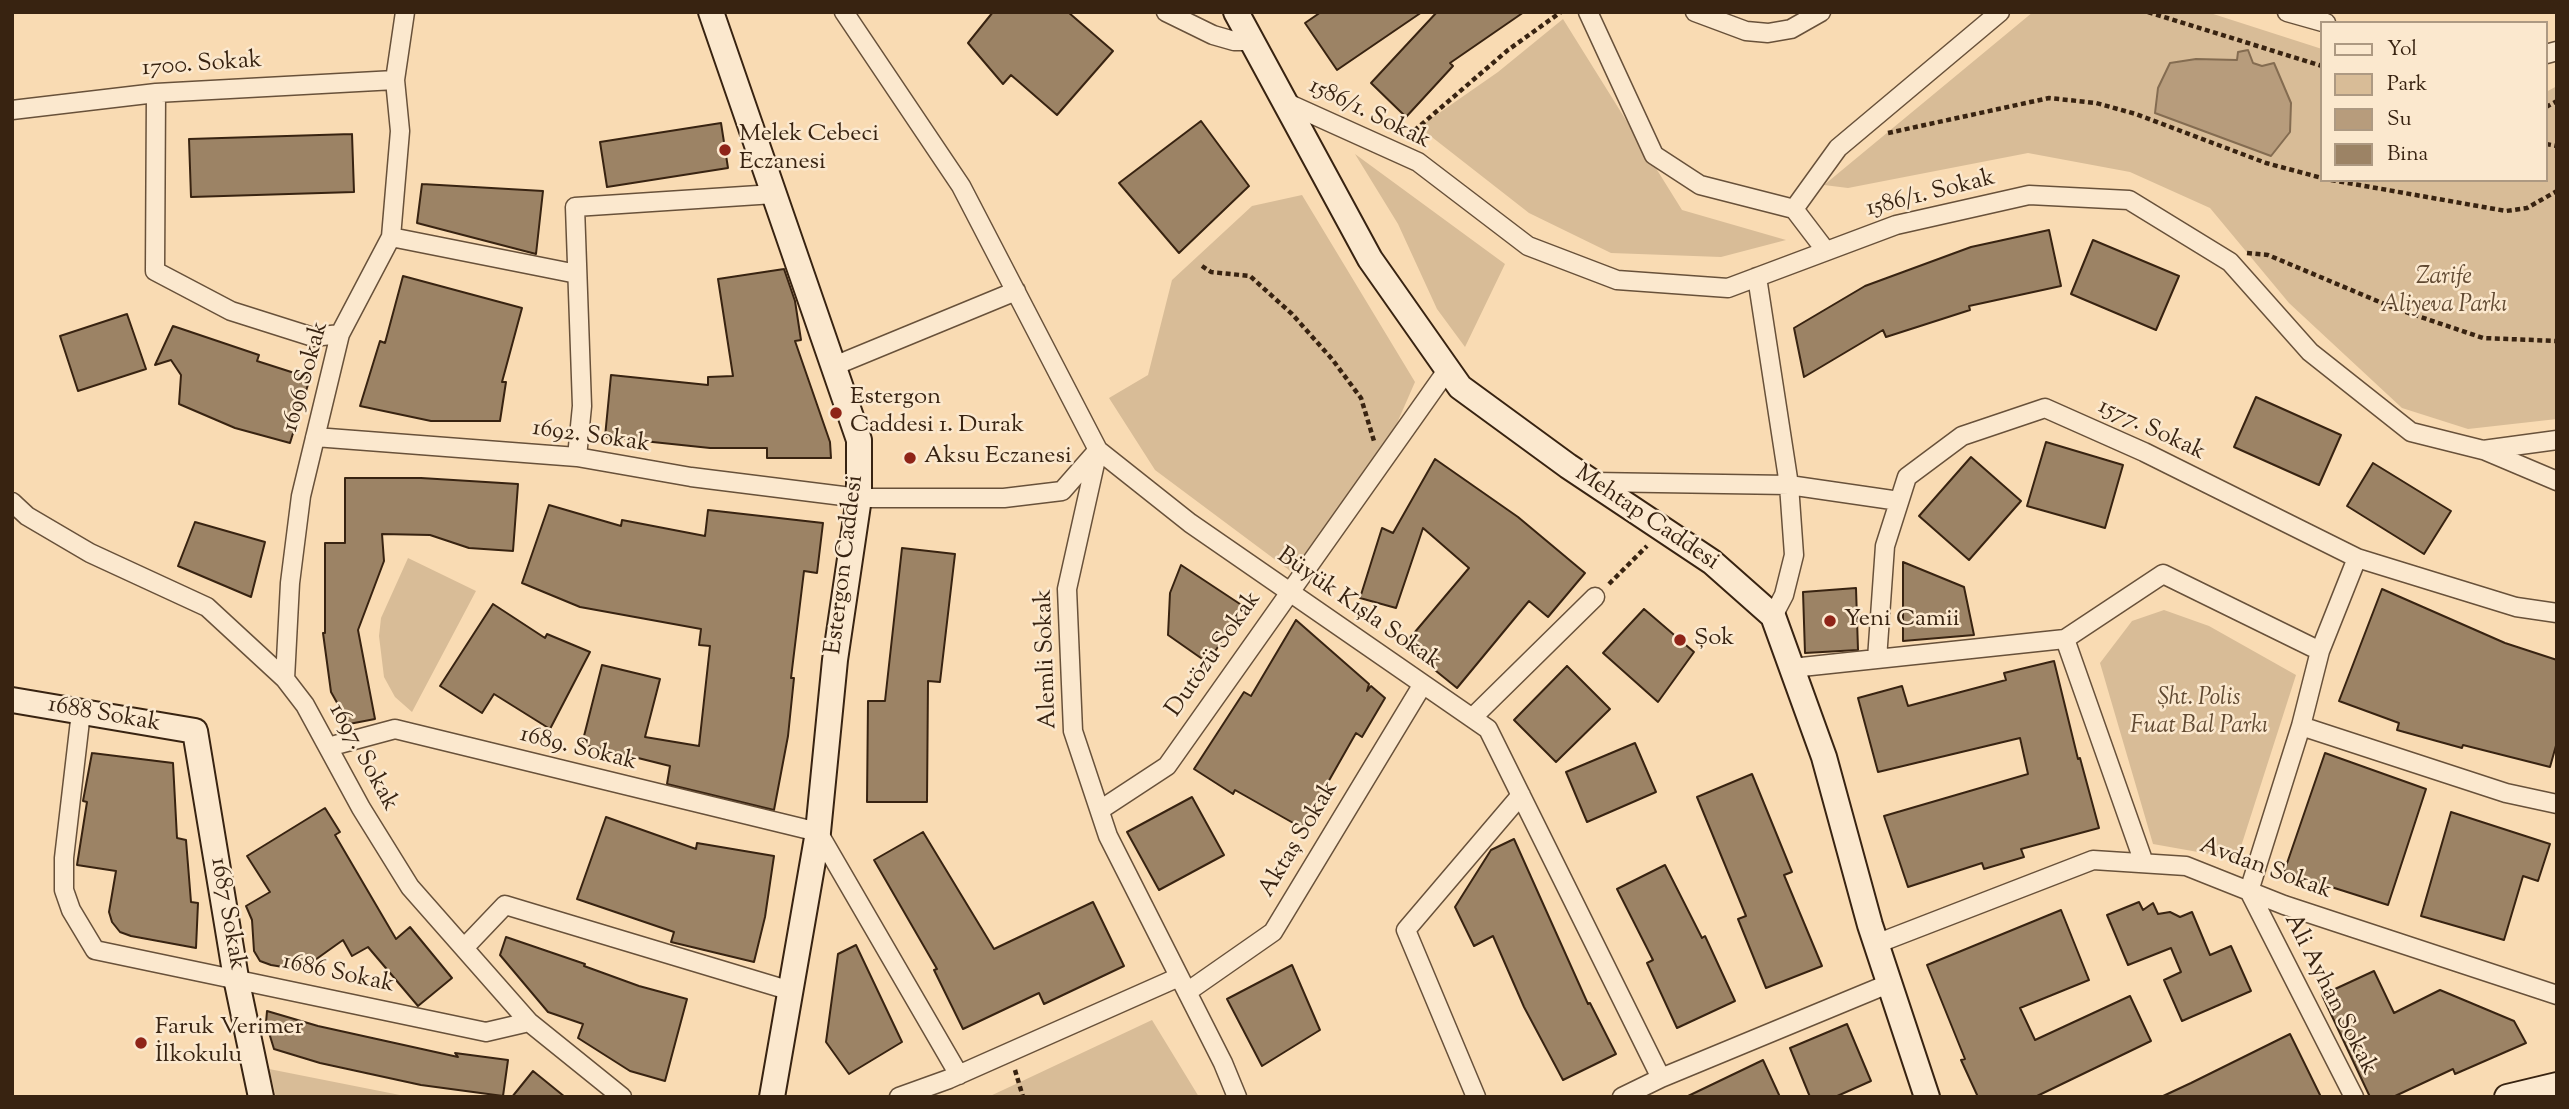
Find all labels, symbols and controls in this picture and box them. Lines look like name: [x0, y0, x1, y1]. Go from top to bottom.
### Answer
legend: [2320, 21, 2548, 182]
text: Yol: [2387, 35, 2417, 65]
street label: 1700. Sokak: [141, 47, 263, 85]
text: Park: [2387, 70, 2427, 100]
street label: 1586/1. Sokak: [1303, 73, 1435, 157]
text: Su: [2387, 105, 2412, 135]
place label: Melek Cebeci Eczanesi: [739, 122, 879, 178]
text: Bina: [2387, 140, 2428, 170]
marker: Melek Cebeci Eczanesi: [717, 142, 733, 158]
street label: 1586/1. Sokak: [1863, 165, 1999, 225]
park label: Zarife Aliyeva Parkı: [2381, 265, 2507, 321]
street label: 1696 Sokak: [278, 319, 336, 435]
place label: Estergon Caddesi 1. Durak: [850, 385, 1024, 441]
street label: 1577. Sokak: [2093, 394, 2209, 468]
marker: Estergon Caddesi 1. Durak: [828, 405, 844, 421]
street label: 1692. Sokak: [530, 415, 652, 461]
place label: Aksu Eczanesi: [924, 444, 1072, 472]
marker: Aksu Eczanesi: [902, 450, 918, 466]
street label: Mehtap Caddesi: [1568, 460, 1724, 578]
street label: Estergon Caddesi: [821, 474, 871, 656]
street label: Büyük Kışla Sokak: [1270, 543, 1446, 677]
street label: Dutözü Sokak: [1161, 587, 1269, 723]
street label: Alemli Sokak: [1031, 588, 1065, 730]
place label: Yeni Camii: [1844, 607, 1960, 635]
marker: Yeni Camii: [1822, 613, 1838, 629]
place label: Şok: [1694, 626, 1734, 654]
marker: Şok: [1672, 632, 1688, 648]
park label: Şht. Polis Fuat Bal Parkı: [2130, 686, 2268, 742]
street label: 1688 Sokak: [45, 692, 163, 740]
street label: 1697. Sokak: [321, 699, 403, 817]
street label: 1689. Sokak: [517, 722, 639, 778]
street label: Aktaş Sokak: [1254, 777, 1346, 903]
street label: Avdan Sokak: [2195, 833, 2335, 907]
street label: 1687 Sokak: [202, 855, 250, 973]
street label: Ali Ayhan Sokak: [2276, 910, 2382, 1080]
street label: 1686 Sokak: [279, 949, 397, 1001]
place label: Faruk Verimer İlkokulu: [155, 1015, 303, 1071]
marker: Faruk Verimer İlkokulu: [133, 1035, 149, 1051]

